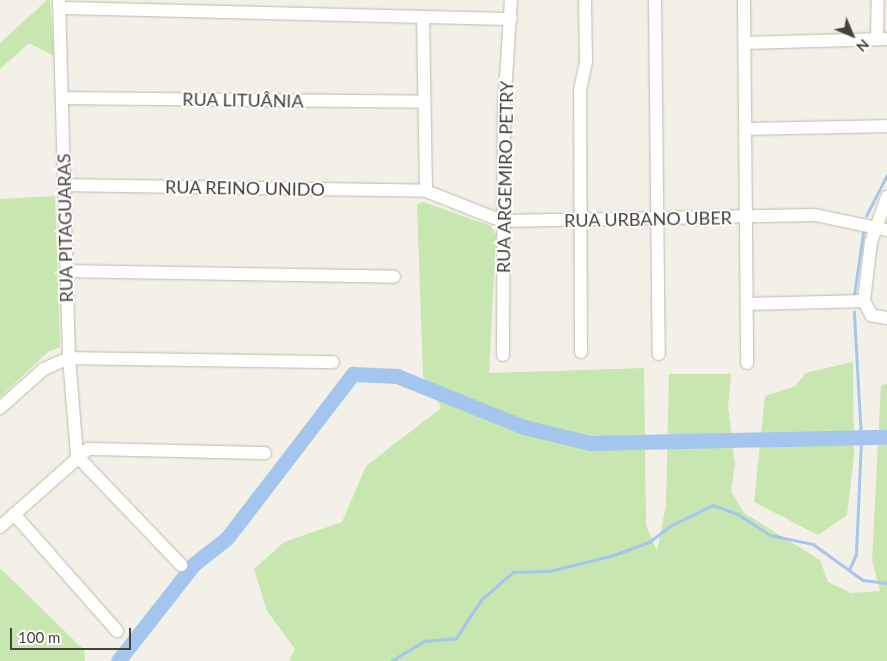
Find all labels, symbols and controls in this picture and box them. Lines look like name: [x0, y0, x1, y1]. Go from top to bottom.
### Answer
north arrow: [827, 10, 877, 60]
text: N: [853, 36, 873, 56]
street label: RUA ARGEMIRO PETRY: [493, 80, 517, 274]
street label: RUA LITUÂNIA: [182, 88, 304, 112]
street label: RUA PITAGUARAS: [53, 153, 77, 303]
street label: RUA REINO UNIDO: [165, 176, 325, 200]
street label: RUA URBANO UBER: [564, 207, 732, 231]
scale bar: [12, 618, 134, 650]
text: 100 m: [18, 628, 60, 646]

